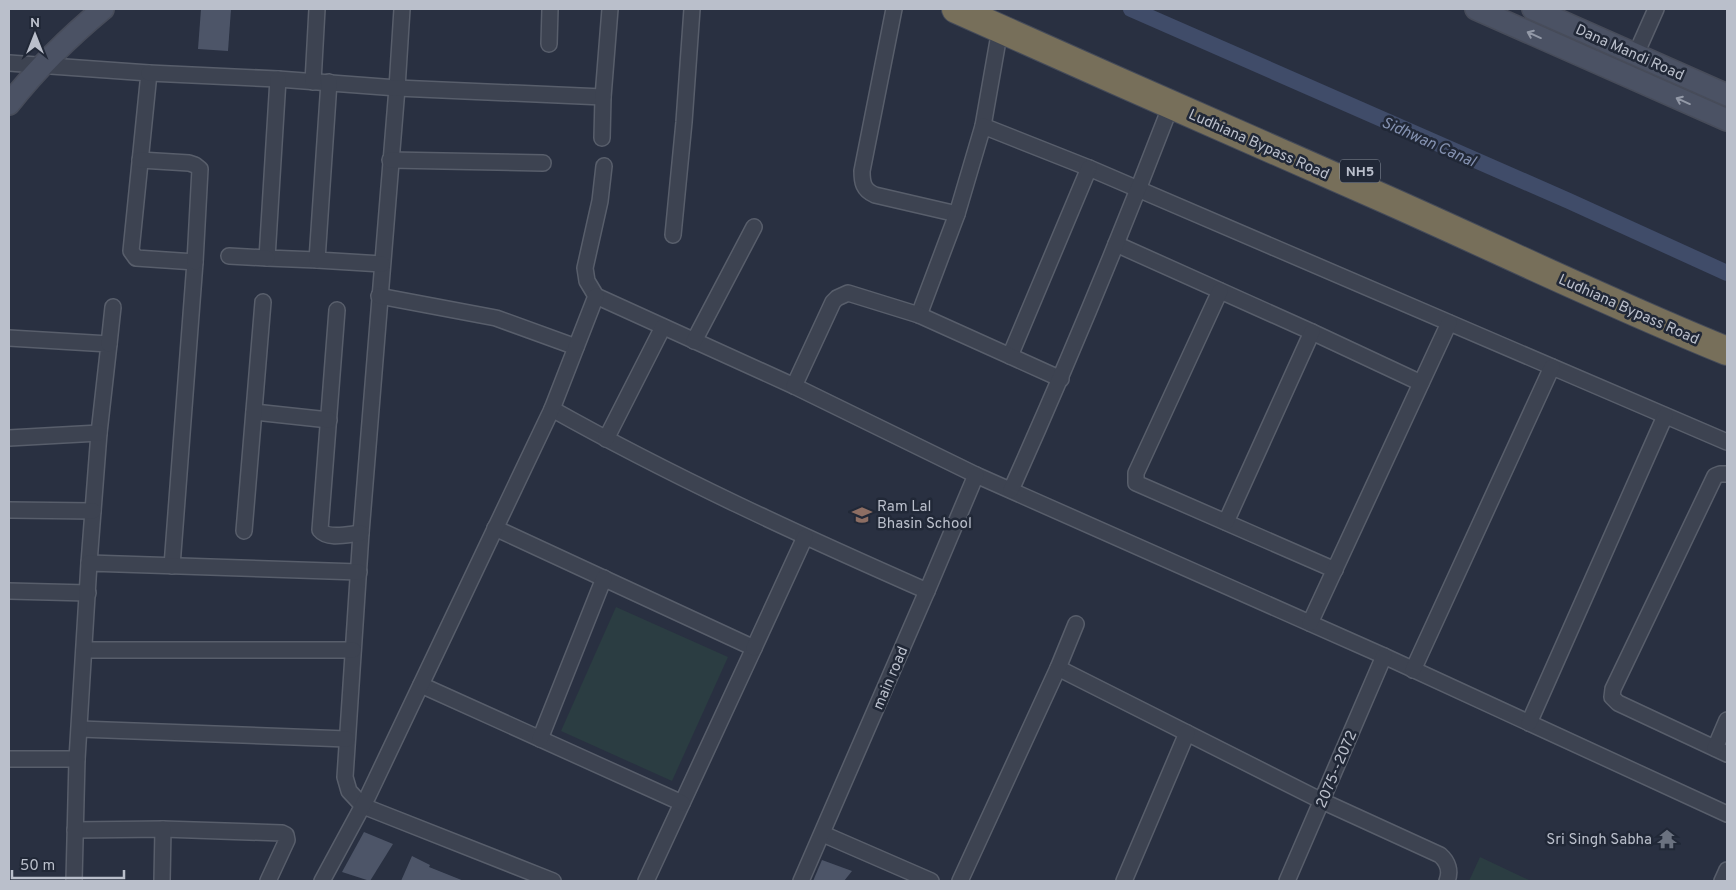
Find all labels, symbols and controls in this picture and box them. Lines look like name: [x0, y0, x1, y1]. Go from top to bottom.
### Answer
north arrow: [10, 10, 60, 60]
text: N: [30, 15, 40, 32]
street label: Dana Mandi Road: [1572, 21, 1687, 86]
one-way arrow: [1527, 29, 1542, 39]
one-way arrow: [1676, 95, 1691, 105]
street label: Ludhiana Bypass Road: [1185, 106, 1332, 185]
water label: Sidhwan Canal: [1378, 113, 1479, 173]
road number: NH5: [1340, 160, 1380, 182]
street label: Ludhiana Bypass Road: [1555, 271, 1702, 350]
place label: Ram Lal Bhasin School: [877, 498, 972, 534]
school or university icon: Ram Lal Bhasin School: [851, 504, 873, 526]
street label: main road: [870, 644, 913, 713]
street label: 2075--2072: [1312, 728, 1362, 811]
temple icon: Sri Singh Sabha: [1656, 828, 1678, 850]
place label: Sri Singh Sabha: [1546, 831, 1652, 850]
scale bar: [12, 848, 125, 880]
text: 50 m: [20, 857, 55, 876]

